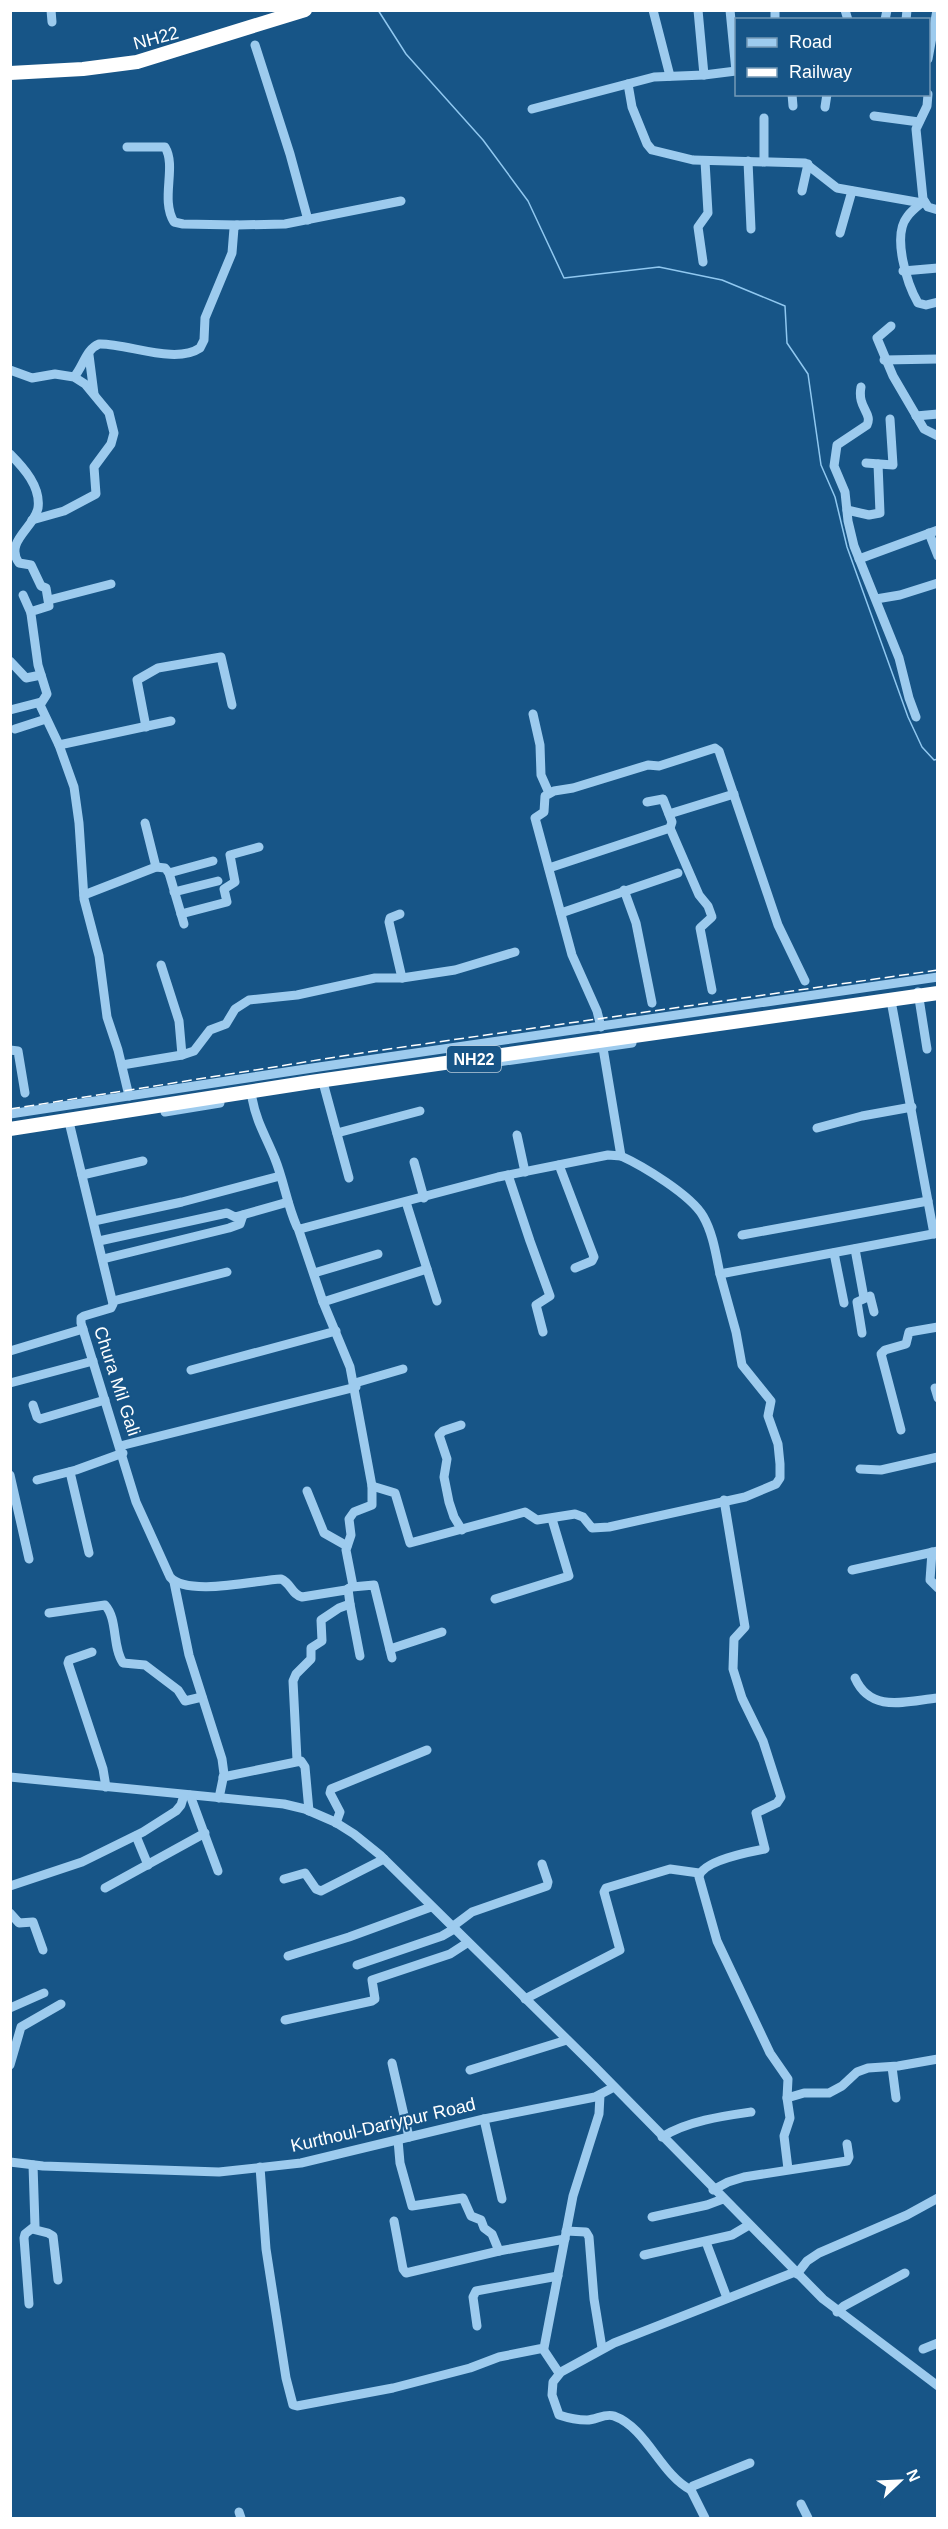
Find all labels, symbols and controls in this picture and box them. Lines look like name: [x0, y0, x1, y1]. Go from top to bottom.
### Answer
legend: [735, 18, 930, 96]
street label: NH22: [131, 22, 181, 54]
text: Road: [789, 32, 832, 52]
text: Railway: [789, 62, 852, 82]
road number: NH22: [447, 1046, 501, 1072]
street label: Chura Mil Gali: [90, 1324, 144, 1438]
street label: Kurthoul-Dariypur Road: [289, 2094, 477, 2156]
north arrow: [870, 2451, 930, 2511]
text: N: [903, 2467, 923, 2484]

